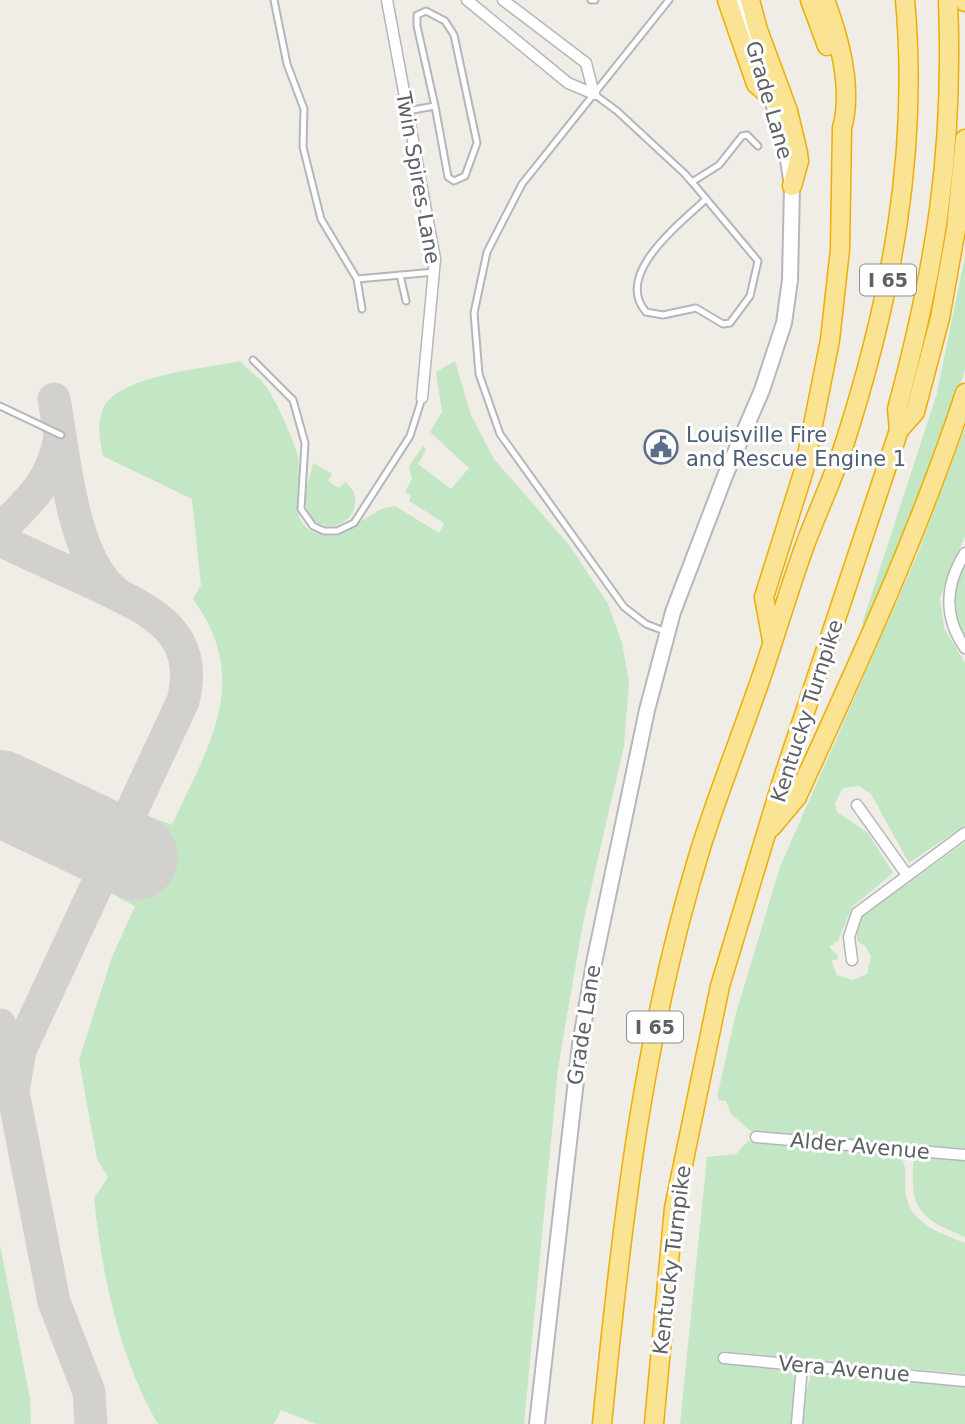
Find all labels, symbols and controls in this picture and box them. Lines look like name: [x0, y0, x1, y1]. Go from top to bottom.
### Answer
street label: Grade Lane: [741, 38, 797, 162]
street label: Twin Spires Lane: [391, 89, 445, 266]
road number: I 65: [860, 264, 916, 296]
place label: Louisville Fire and Rescue Engine 1: [686, 423, 906, 471]
public building icon: Louisville Fire and Rescue Engine 1: [642, 428, 680, 466]
street label: Kentucky Turnpike: [766, 617, 848, 805]
street label: Grade Lane: [563, 963, 605, 1087]
road number: I 65: [627, 1012, 683, 1042]
street label: Alder Avenue: [789, 1128, 931, 1164]
street label: Kentucky Turnpike: [648, 1164, 696, 1356]
street label: Vera Avenue: [777, 1351, 911, 1387]

